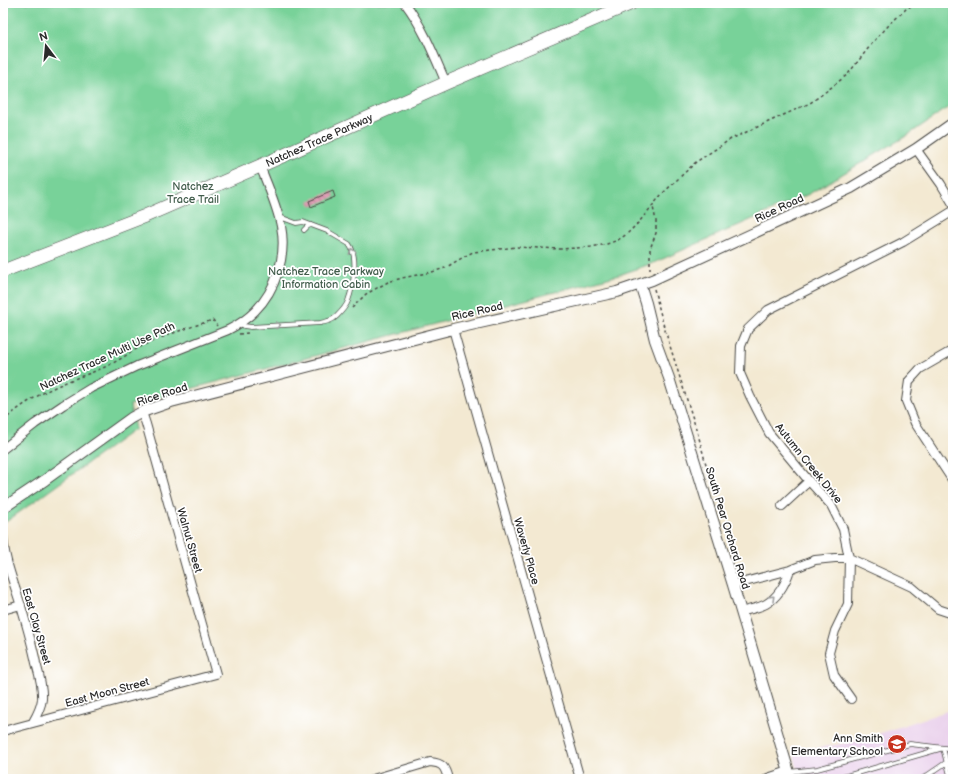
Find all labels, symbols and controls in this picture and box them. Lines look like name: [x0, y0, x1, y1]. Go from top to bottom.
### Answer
north arrow: [26, 26, 66, 66]
text: N: [38, 29, 49, 44]
street label: Natchez Trace Parkway: [264, 111, 375, 170]
park label: Natchez Trace Trail: [167, 180, 219, 206]
street label: Rice Road: [753, 192, 806, 225]
one-way arrow: [348, 248, 357, 255]
park label: Natchez Trace Parkway Information Cabin: [268, 265, 384, 291]
street label: Rice Road: [450, 299, 504, 324]
street label: Natchez Trace Multi Use Path: [38, 319, 177, 393]
one-way arrow: [275, 321, 281, 330]
street label: Rice Road: [135, 380, 189, 409]
street label: Autumn Creek Drive: [772, 421, 845, 506]
street label: South Pear Orchard Road: [703, 465, 752, 591]
street label: Walnut Street: [174, 506, 205, 575]
street label: Waverly Place: [511, 516, 542, 586]
street label: East Clay Street: [19, 586, 54, 666]
one-way arrow: [767, 595, 775, 603]
street label: East Moon Street: [64, 675, 151, 710]
place label: Ann Smith Elementary School: [791, 732, 883, 758]
school or university icon: Ann Smith Elementary School: [886, 733, 908, 755]

